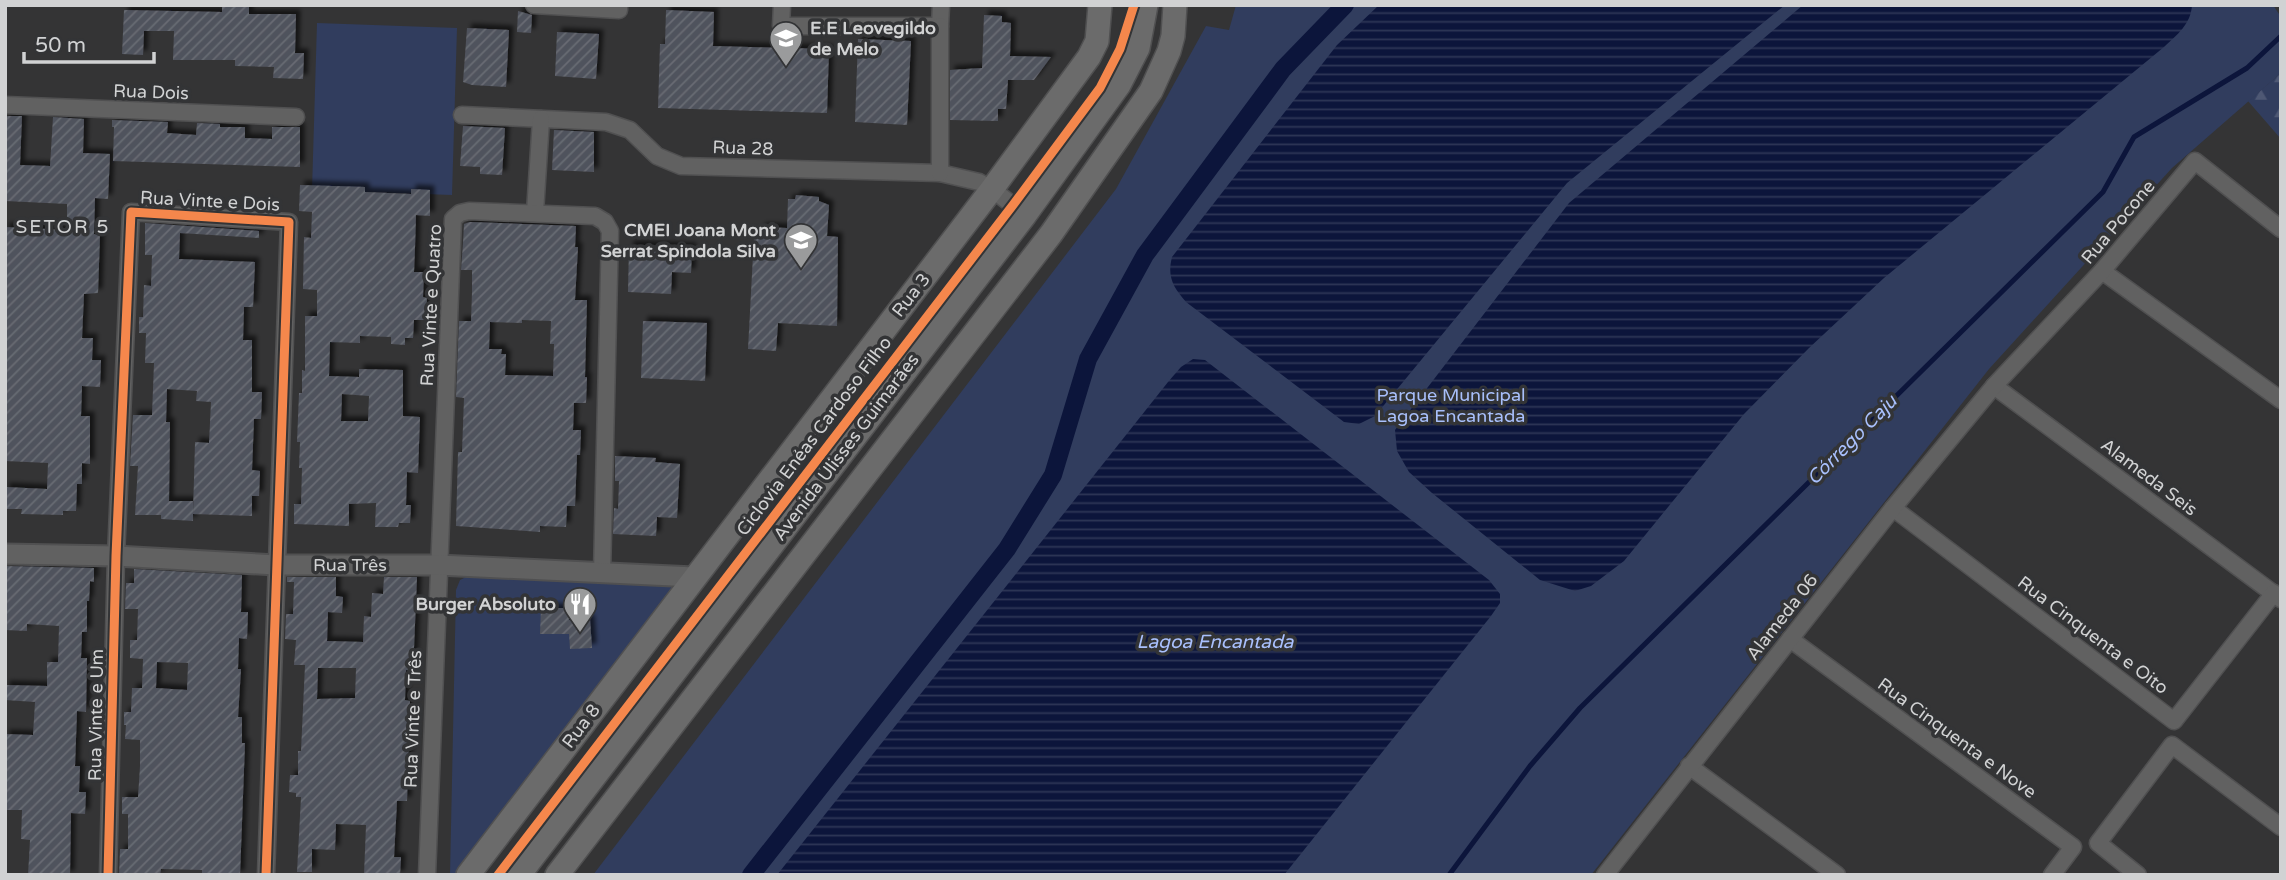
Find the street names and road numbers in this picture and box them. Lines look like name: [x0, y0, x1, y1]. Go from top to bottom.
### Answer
street label: Rua Dois: [113, 80, 189, 104]
street label: Rua 28: [712, 136, 774, 160]
street label: Rua Pocone: [2076, 175, 2160, 269]
street label: Rua Vinte e Dois: [140, 186, 280, 216]
street label: Rua Vinte e Quatro: [416, 223, 446, 387]
street label: Rua 3: [887, 269, 935, 321]
street label: Ciclovia Enéas Cardoso Filho: [732, 332, 896, 540]
street label: Avenida Ulisses Guimarães: [768, 349, 924, 545]
street label: Alameda Seis: [2096, 434, 2202, 520]
street label: Rua Três: [313, 554, 387, 576]
street label: Alameda 06: [1742, 569, 1822, 665]
street label: Rua Cinquenta e Oito: [2013, 571, 2173, 699]
street label: Rua Vinte e Um: [84, 649, 108, 781]
street label: Rua Vinte e Três: [400, 650, 426, 788]
street label: Rua Cinquenta e Nove: [1873, 673, 2041, 803]
street label: Rua 8: [557, 699, 605, 753]

